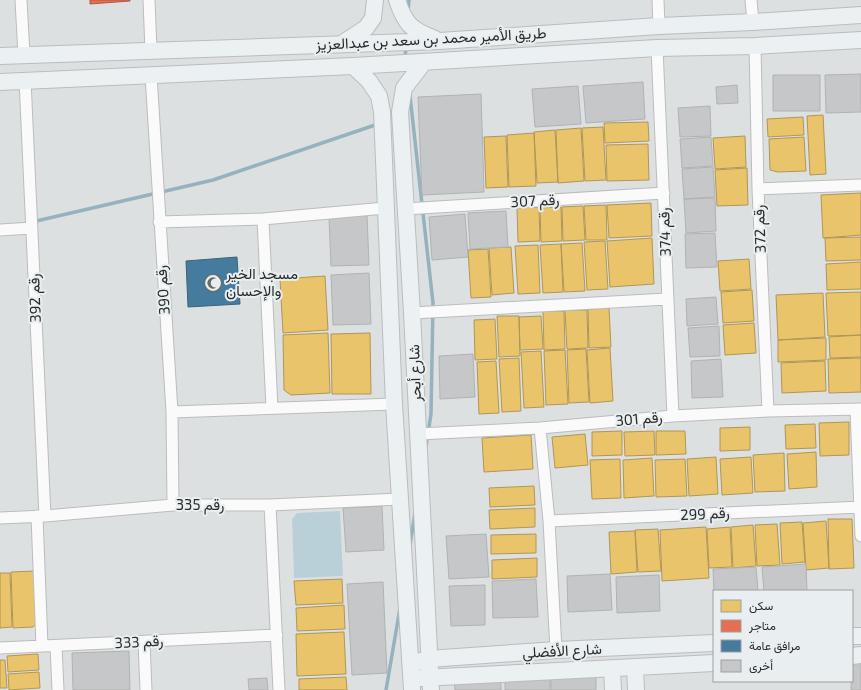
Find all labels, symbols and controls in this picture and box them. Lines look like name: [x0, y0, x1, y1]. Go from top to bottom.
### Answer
street label: طريق الأمير محمد بن سعد بن عبدالعزيز: [314, 23, 547, 55]
street label: رقم 307: [510, 190, 560, 212]
street label: رقم 372: [749, 205, 771, 253]
street label: رقم 374: [654, 207, 676, 257]
street label: رقم 390: [151, 264, 175, 316]
place label: مسجد الخير والإحسان: [225, 264, 298, 301]
street label: رقم 392: [24, 273, 46, 323]
mosque icon: مسجد الخير والإحسان: [203, 273, 223, 293]
street label: شارع أبحر: [404, 344, 427, 403]
street label: رقم 301: [615, 407, 663, 431]
street label: رقم 335: [176, 495, 224, 515]
street label: رقم 299: [680, 503, 730, 525]
legend: [713, 590, 853, 682]
text: سكن: [749, 598, 773, 614]
text: متاجر: [748, 618, 776, 634]
street label: رقم 333: [114, 631, 164, 653]
text: مرافق عامة: [749, 638, 800, 654]
street label: شارع الأفضلي: [522, 639, 603, 666]
text: أخرى: [749, 658, 773, 674]

